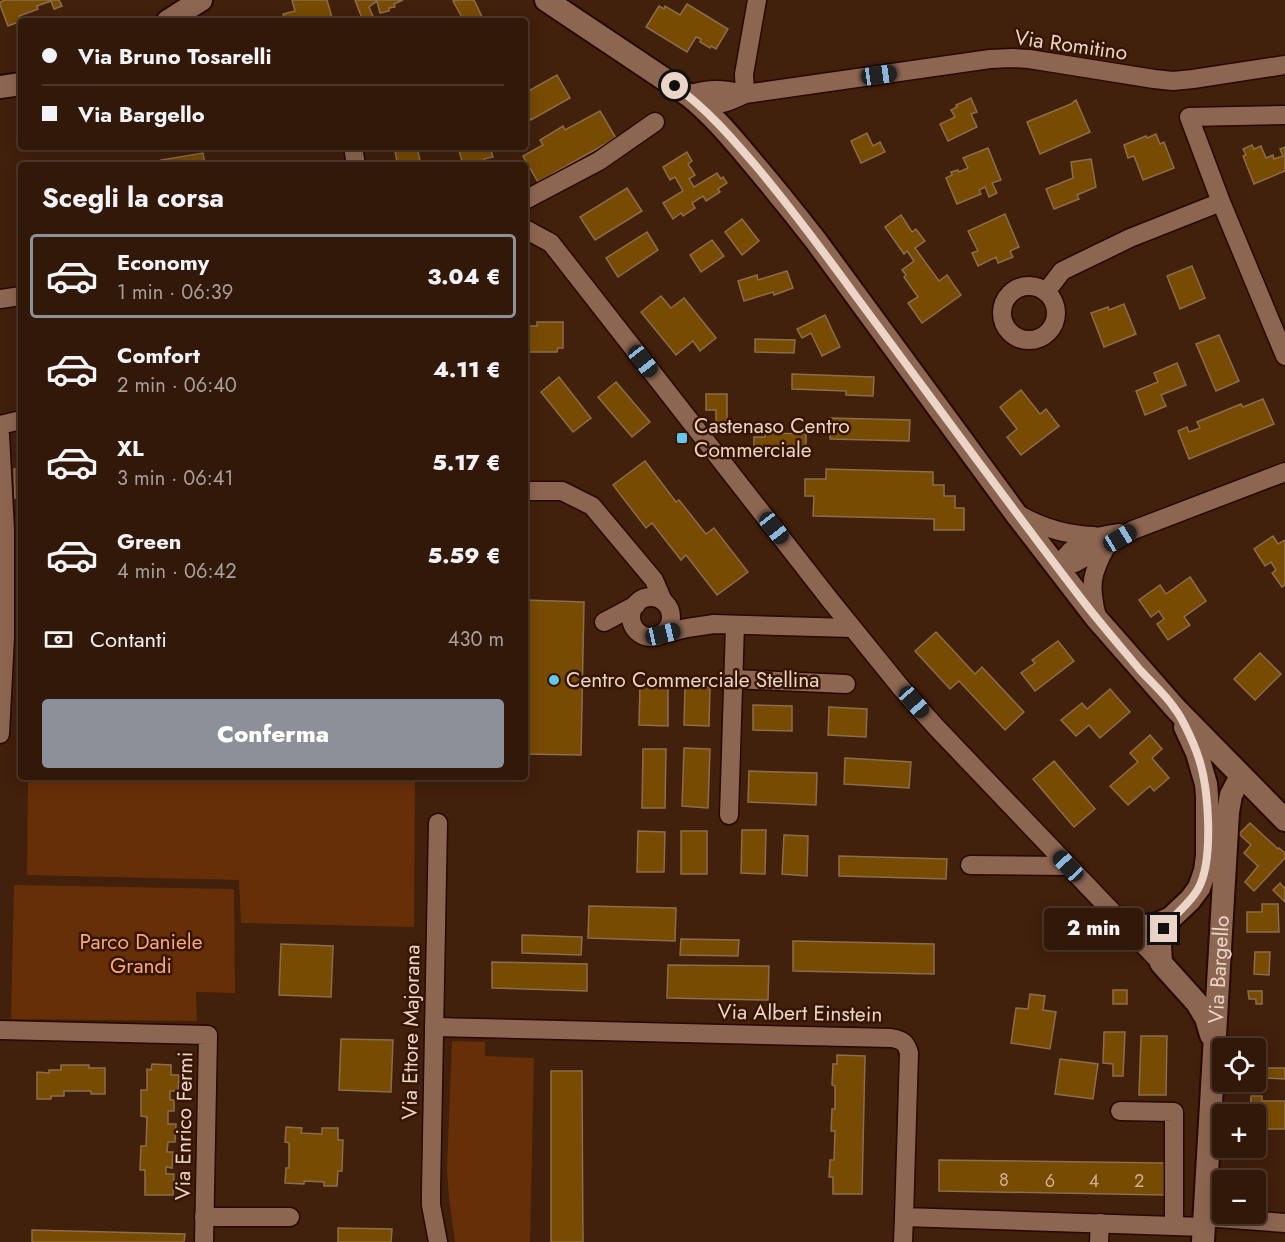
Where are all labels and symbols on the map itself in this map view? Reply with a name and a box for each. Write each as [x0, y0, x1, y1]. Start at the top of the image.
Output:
street label: Via Romitino [1013, 22, 1129, 68]
car [860, 64, 898, 86]
route start [661, 72, 688, 99]
car [625, 341, 661, 381]
place label: Castenaso Centro Commerciale [694, 411, 850, 465]
marker: Castenaso Centro Commerciale [675, 431, 689, 445]
car [756, 508, 792, 548]
car [1100, 521, 1140, 555]
car [643, 621, 683, 647]
place label: Centro Commerciale Stellina [566, 665, 819, 695]
marker: Centro Commerciale Stellina [547, 673, 561, 687]
car [895, 683, 933, 721]
car [1049, 847, 1087, 885]
callout: 2 min [1044, 908, 1143, 950]
street label: Via Bargello [1201, 914, 1237, 1024]
route end [1150, 915, 1177, 942]
park label: Parco Daniele Grandi [80, 927, 203, 981]
street label: Via Ettore Majorana [394, 944, 428, 1120]
street label: Via Albert Einstein [717, 997, 883, 1029]
street label: Via Enrico Fermi [168, 1051, 200, 1201]
house number: 8 [999, 1167, 1009, 1193]
house number: 6 [1045, 1168, 1055, 1194]
house number: 4 [1089, 1168, 1099, 1194]
house number: 2 [1134, 1168, 1144, 1194]

